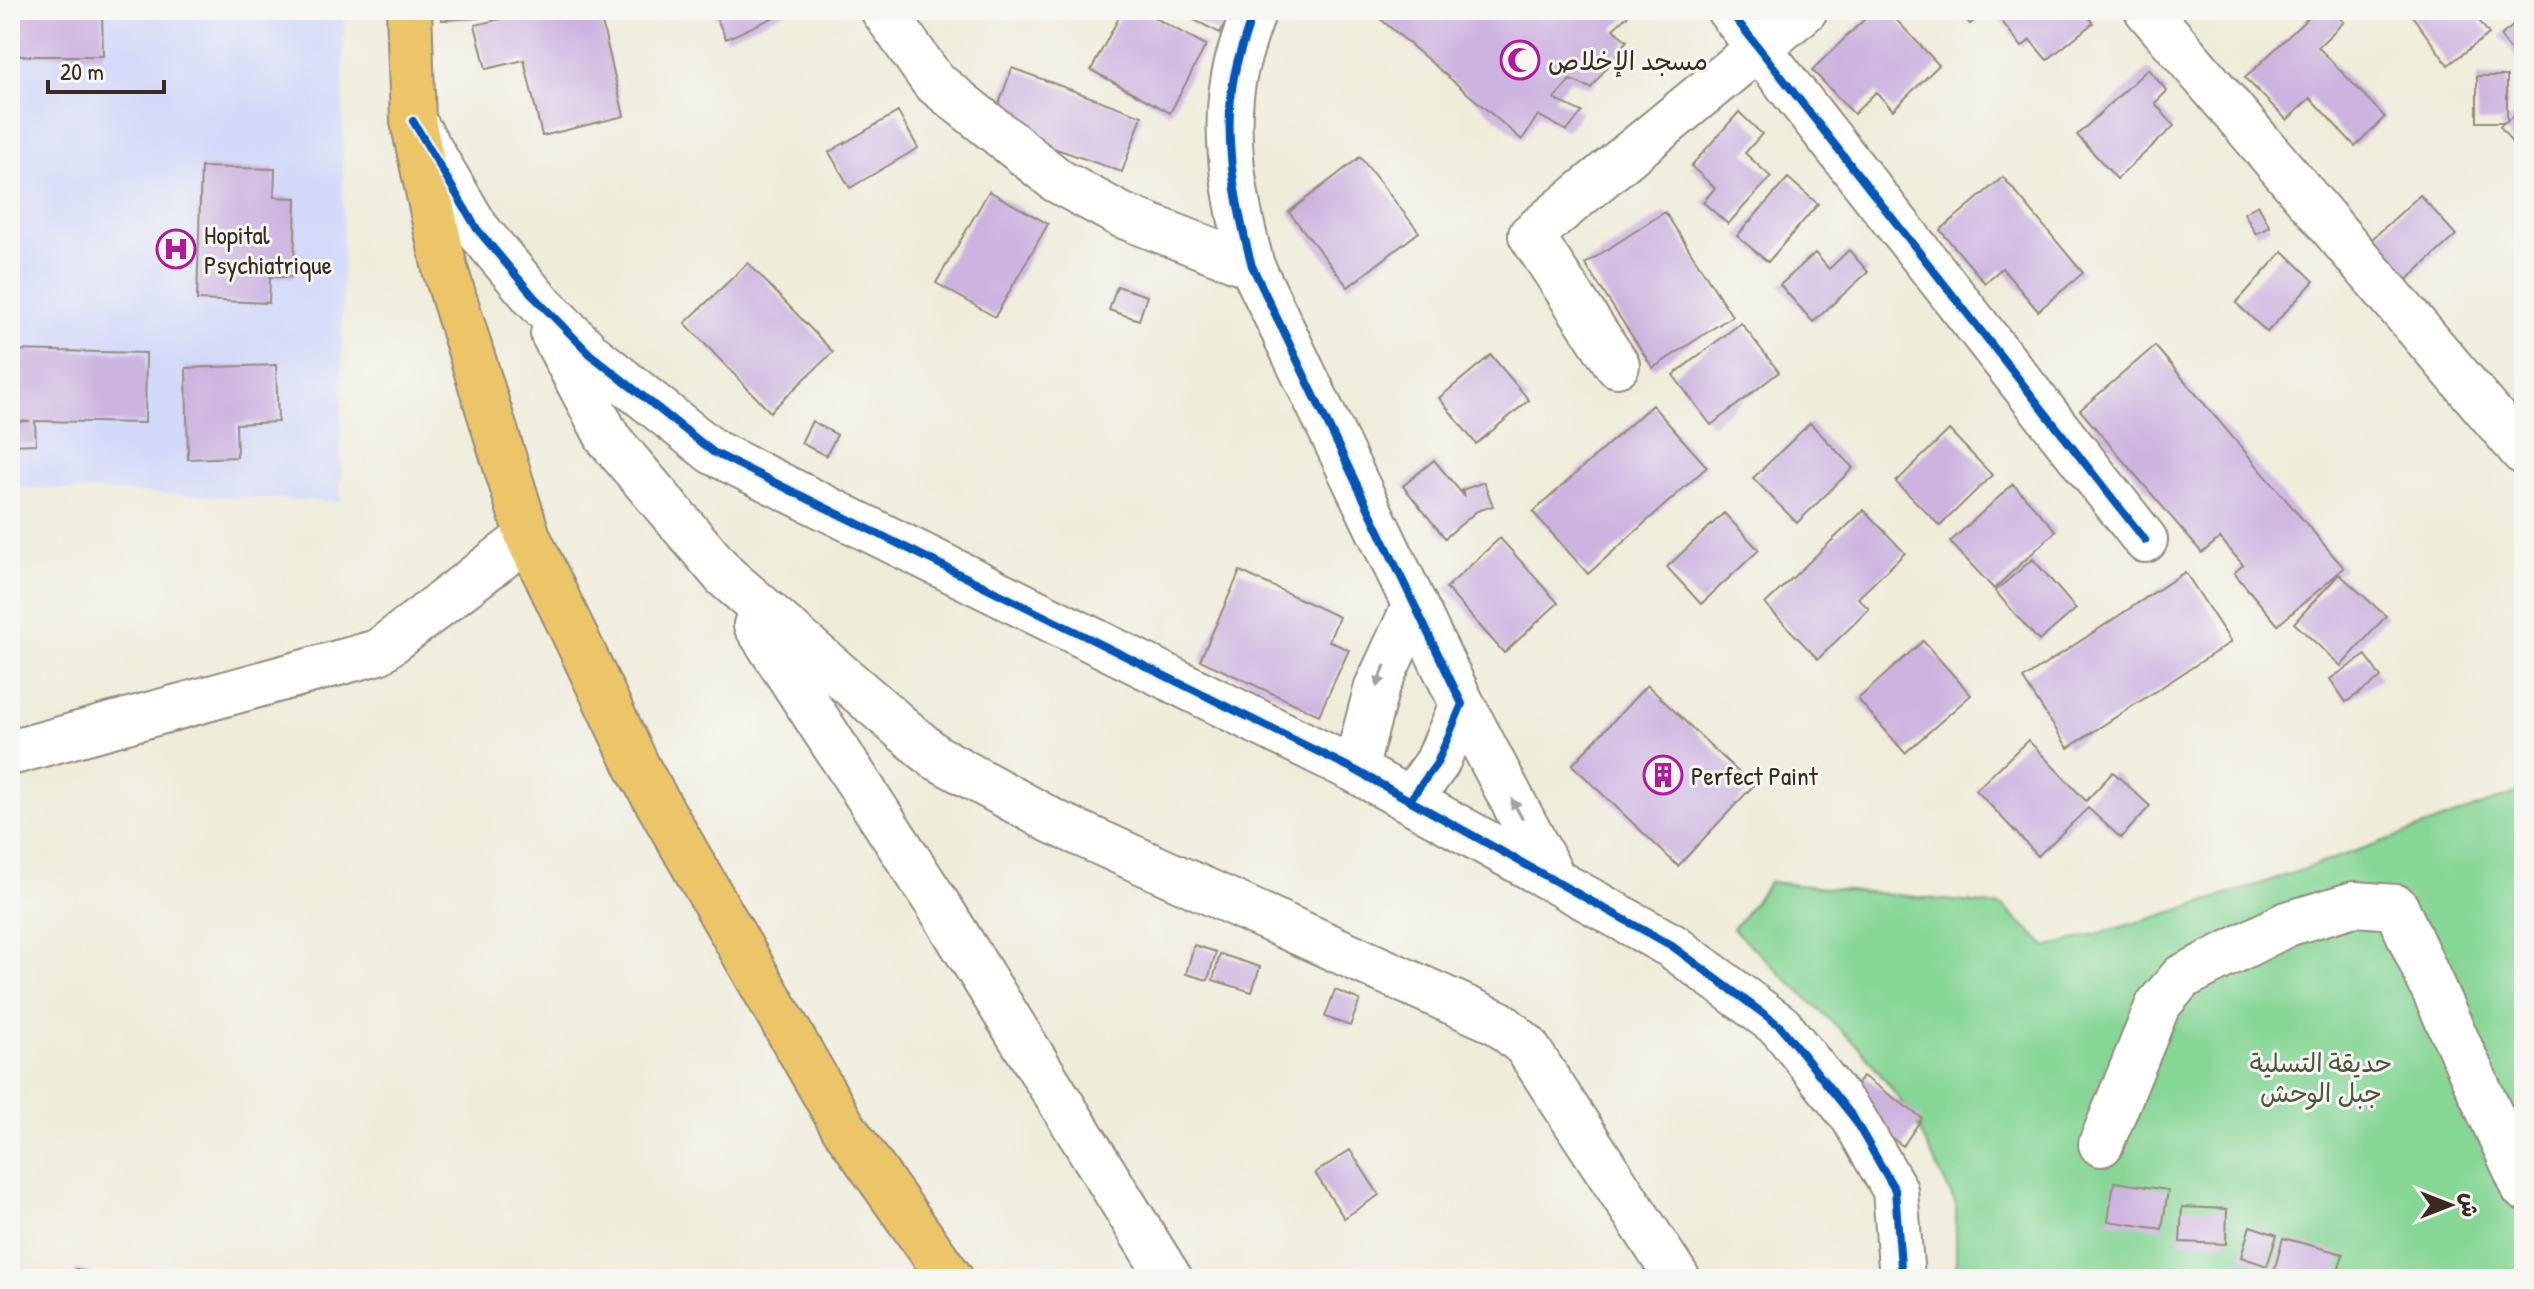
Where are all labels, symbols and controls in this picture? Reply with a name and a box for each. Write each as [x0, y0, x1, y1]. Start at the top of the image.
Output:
mosque icon: مسجد الإخلاص [1499, 39, 1541, 81]
place label: مسجد الإخلاص [1548, 43, 1708, 78]
scale bar [48, 44, 164, 94]
text: 20 m [60, 55, 104, 87]
place label: Hopital Psychiatrique [204, 217, 332, 282]
hospital icon: Hopital Psychiatrique [155, 228, 197, 270]
one-way arrow [1374, 664, 1387, 688]
building icon: Perfect Paint [1642, 754, 1684, 796]
place label: Perfect Paint [1691, 758, 1819, 793]
one-way arrow [1510, 798, 1523, 821]
park label: حديقة التسلية جبل الوحش [2250, 1045, 2392, 1110]
north arrow [2410, 1165, 2490, 1245]
text: ش [2455, 1193, 2485, 1217]

